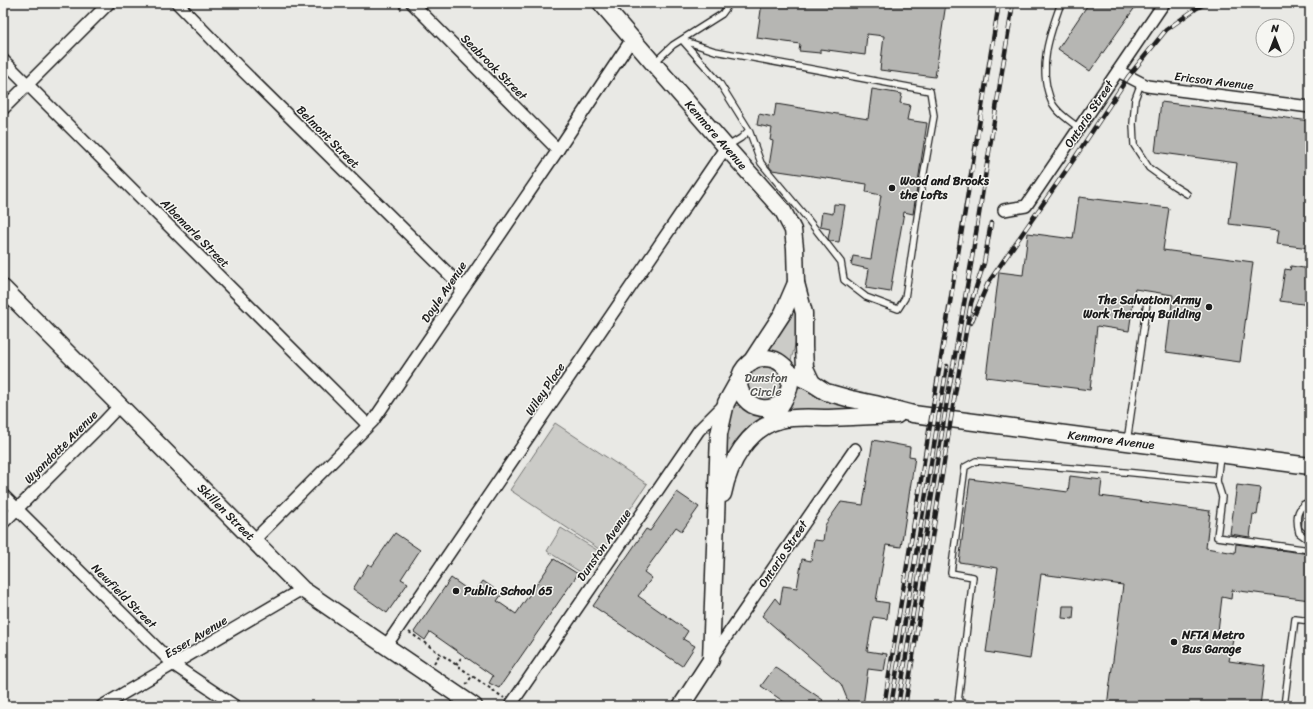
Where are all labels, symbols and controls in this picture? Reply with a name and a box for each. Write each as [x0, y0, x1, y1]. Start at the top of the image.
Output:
north arrow [1255, 18, 1295, 58]
text: N [1270, 19, 1279, 38]
street label: Seabrook Street [455, 28, 533, 106]
street label: Ericson Avenue [1173, 65, 1255, 97]
street label: Ontario Street [1058, 75, 1120, 152]
street label: Kenmore Avenue [679, 95, 753, 175]
street label: Belmont Street [291, 100, 365, 174]
place label: Wood and Brooks the Lofts [900, 170, 990, 206]
marker: Wood and Brooks the Lofts [887, 183, 897, 193]
street label: Albemarle Street [154, 192, 235, 273]
street label: Doyle Avenue [415, 257, 473, 327]
place label: The Salvation Army Work Therapy Building [1083, 289, 1202, 325]
marker: The Salvation Army Work Therapy Building [1204, 302, 1214, 312]
street label: Wiley Place [519, 358, 571, 420]
park label: Dunston Circle [745, 367, 788, 403]
street label: Wyandotte Avenue [19, 405, 103, 489]
street label: Kenmore Avenue [1066, 424, 1156, 456]
street label: Skillen Street [192, 478, 260, 546]
street label: Dunston Avenue [571, 504, 637, 586]
street label: Ontario Street [752, 515, 814, 592]
street label: Newfield Street [86, 558, 163, 635]
place label: Public School 65 [464, 580, 553, 602]
marker: Public School 65 [451, 586, 461, 596]
street label: Esser Avenue [160, 609, 232, 665]
place label: NFTA Metro Bus Garage [1181, 624, 1245, 660]
marker: NFTA Metro Bus Garage [1169, 637, 1179, 647]

